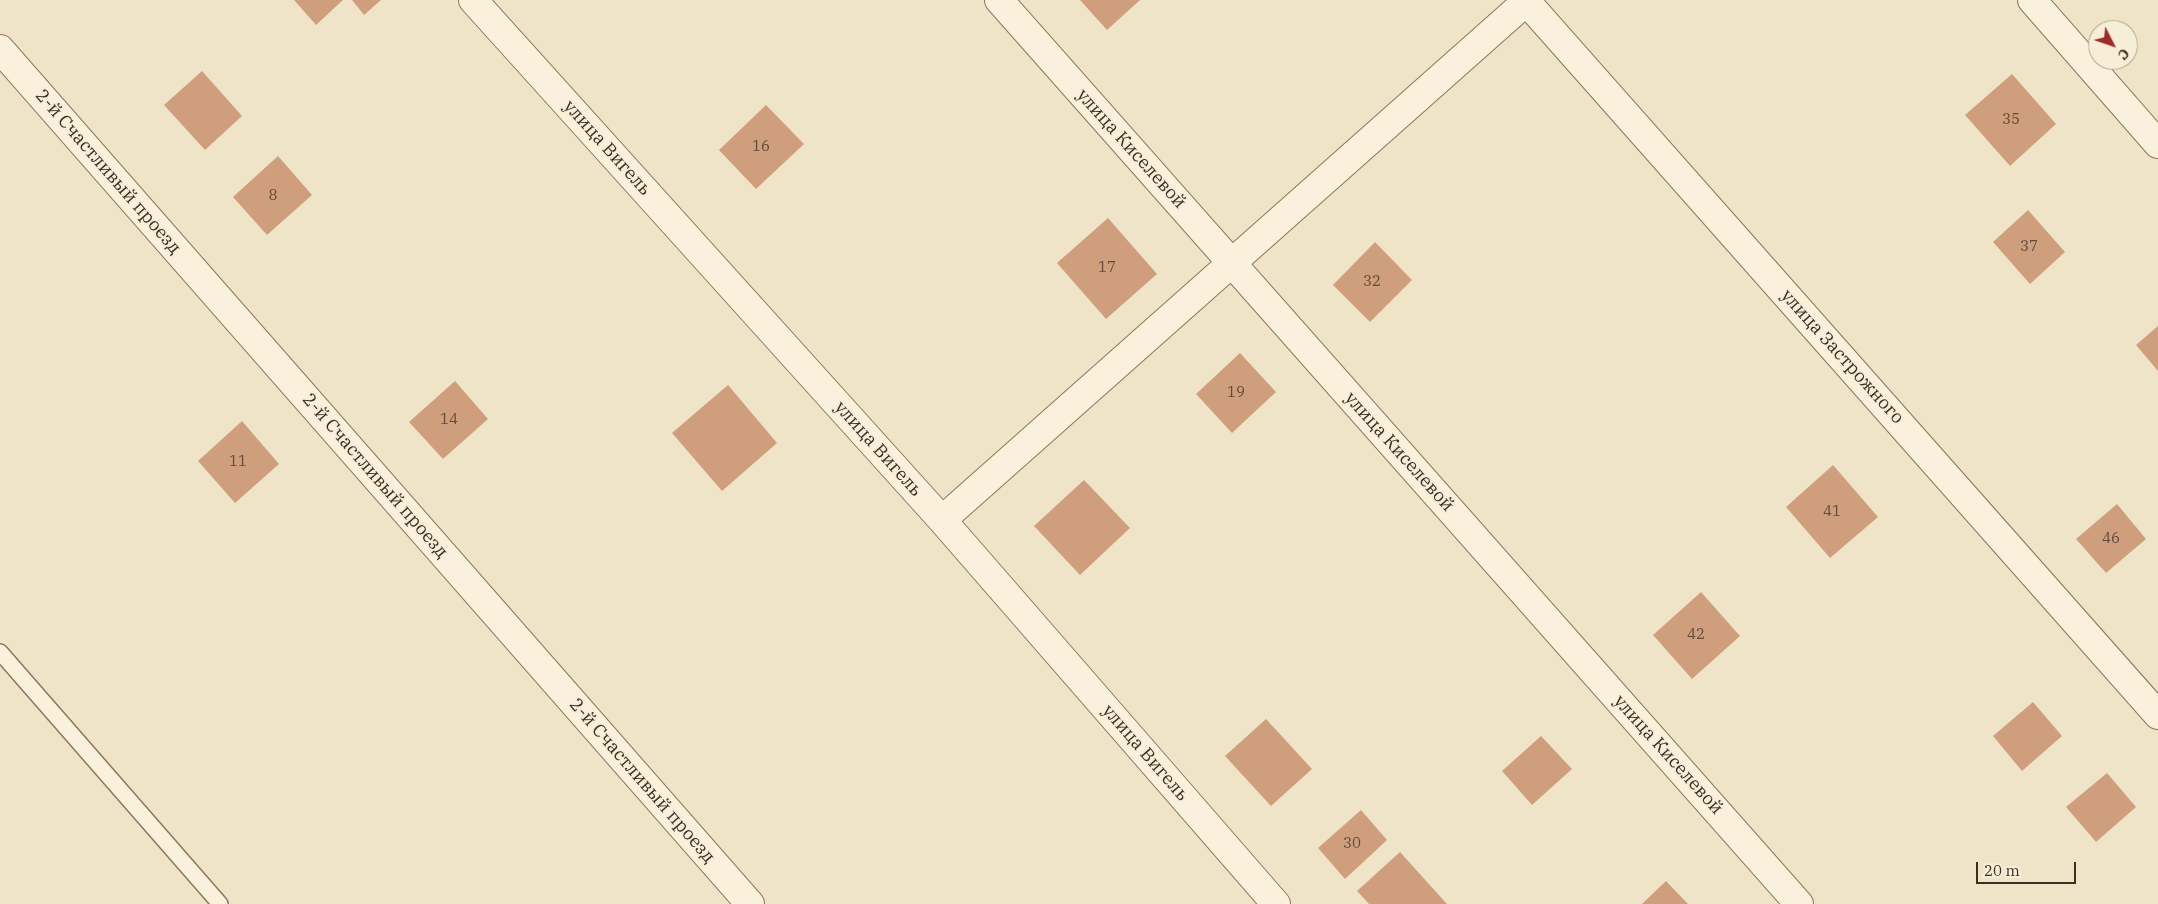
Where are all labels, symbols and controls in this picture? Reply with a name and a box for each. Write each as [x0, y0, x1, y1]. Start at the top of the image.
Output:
north arrow [2088, 20, 2138, 70]
text: С [2114, 45, 2133, 64]
street label: 2-й Счастливый проезд [31, 85, 185, 259]
street label: улица Киселевой [1072, 85, 1190, 213]
street label: улица Вигель [559, 96, 655, 200]
house number: 35 [2002, 111, 2020, 129]
house number: 16 [752, 138, 770, 156]
house number: 8 [269, 187, 277, 205]
house number: 37 [2020, 238, 2038, 256]
house number: 17 [1098, 259, 1116, 277]
house number: 32 [1363, 273, 1381, 291]
street label: улица Застрожного [1776, 285, 1908, 429]
house number: 19 [1227, 384, 1245, 402]
street label: улица Киселевой [1340, 388, 1458, 516]
street label: 2-й Счастливый проезд [298, 389, 452, 563]
street label: улица Вигель [830, 397, 926, 501]
house number: 14 [440, 411, 458, 429]
house number: 11 [229, 453, 247, 471]
house number: 41 [1823, 503, 1841, 521]
house number: 46 [2102, 530, 2120, 548]
house number: 42 [1687, 626, 1705, 644]
street label: улица Киселевой [1609, 691, 1727, 819]
street label: 2-й Счастливый проезд [565, 694, 719, 868]
street label: улица Вигель [1097, 700, 1193, 806]
house number: 30 [1343, 835, 1361, 853]
scale bar [1978, 852, 2078, 884]
text: 20 m [1984, 861, 2020, 880]

